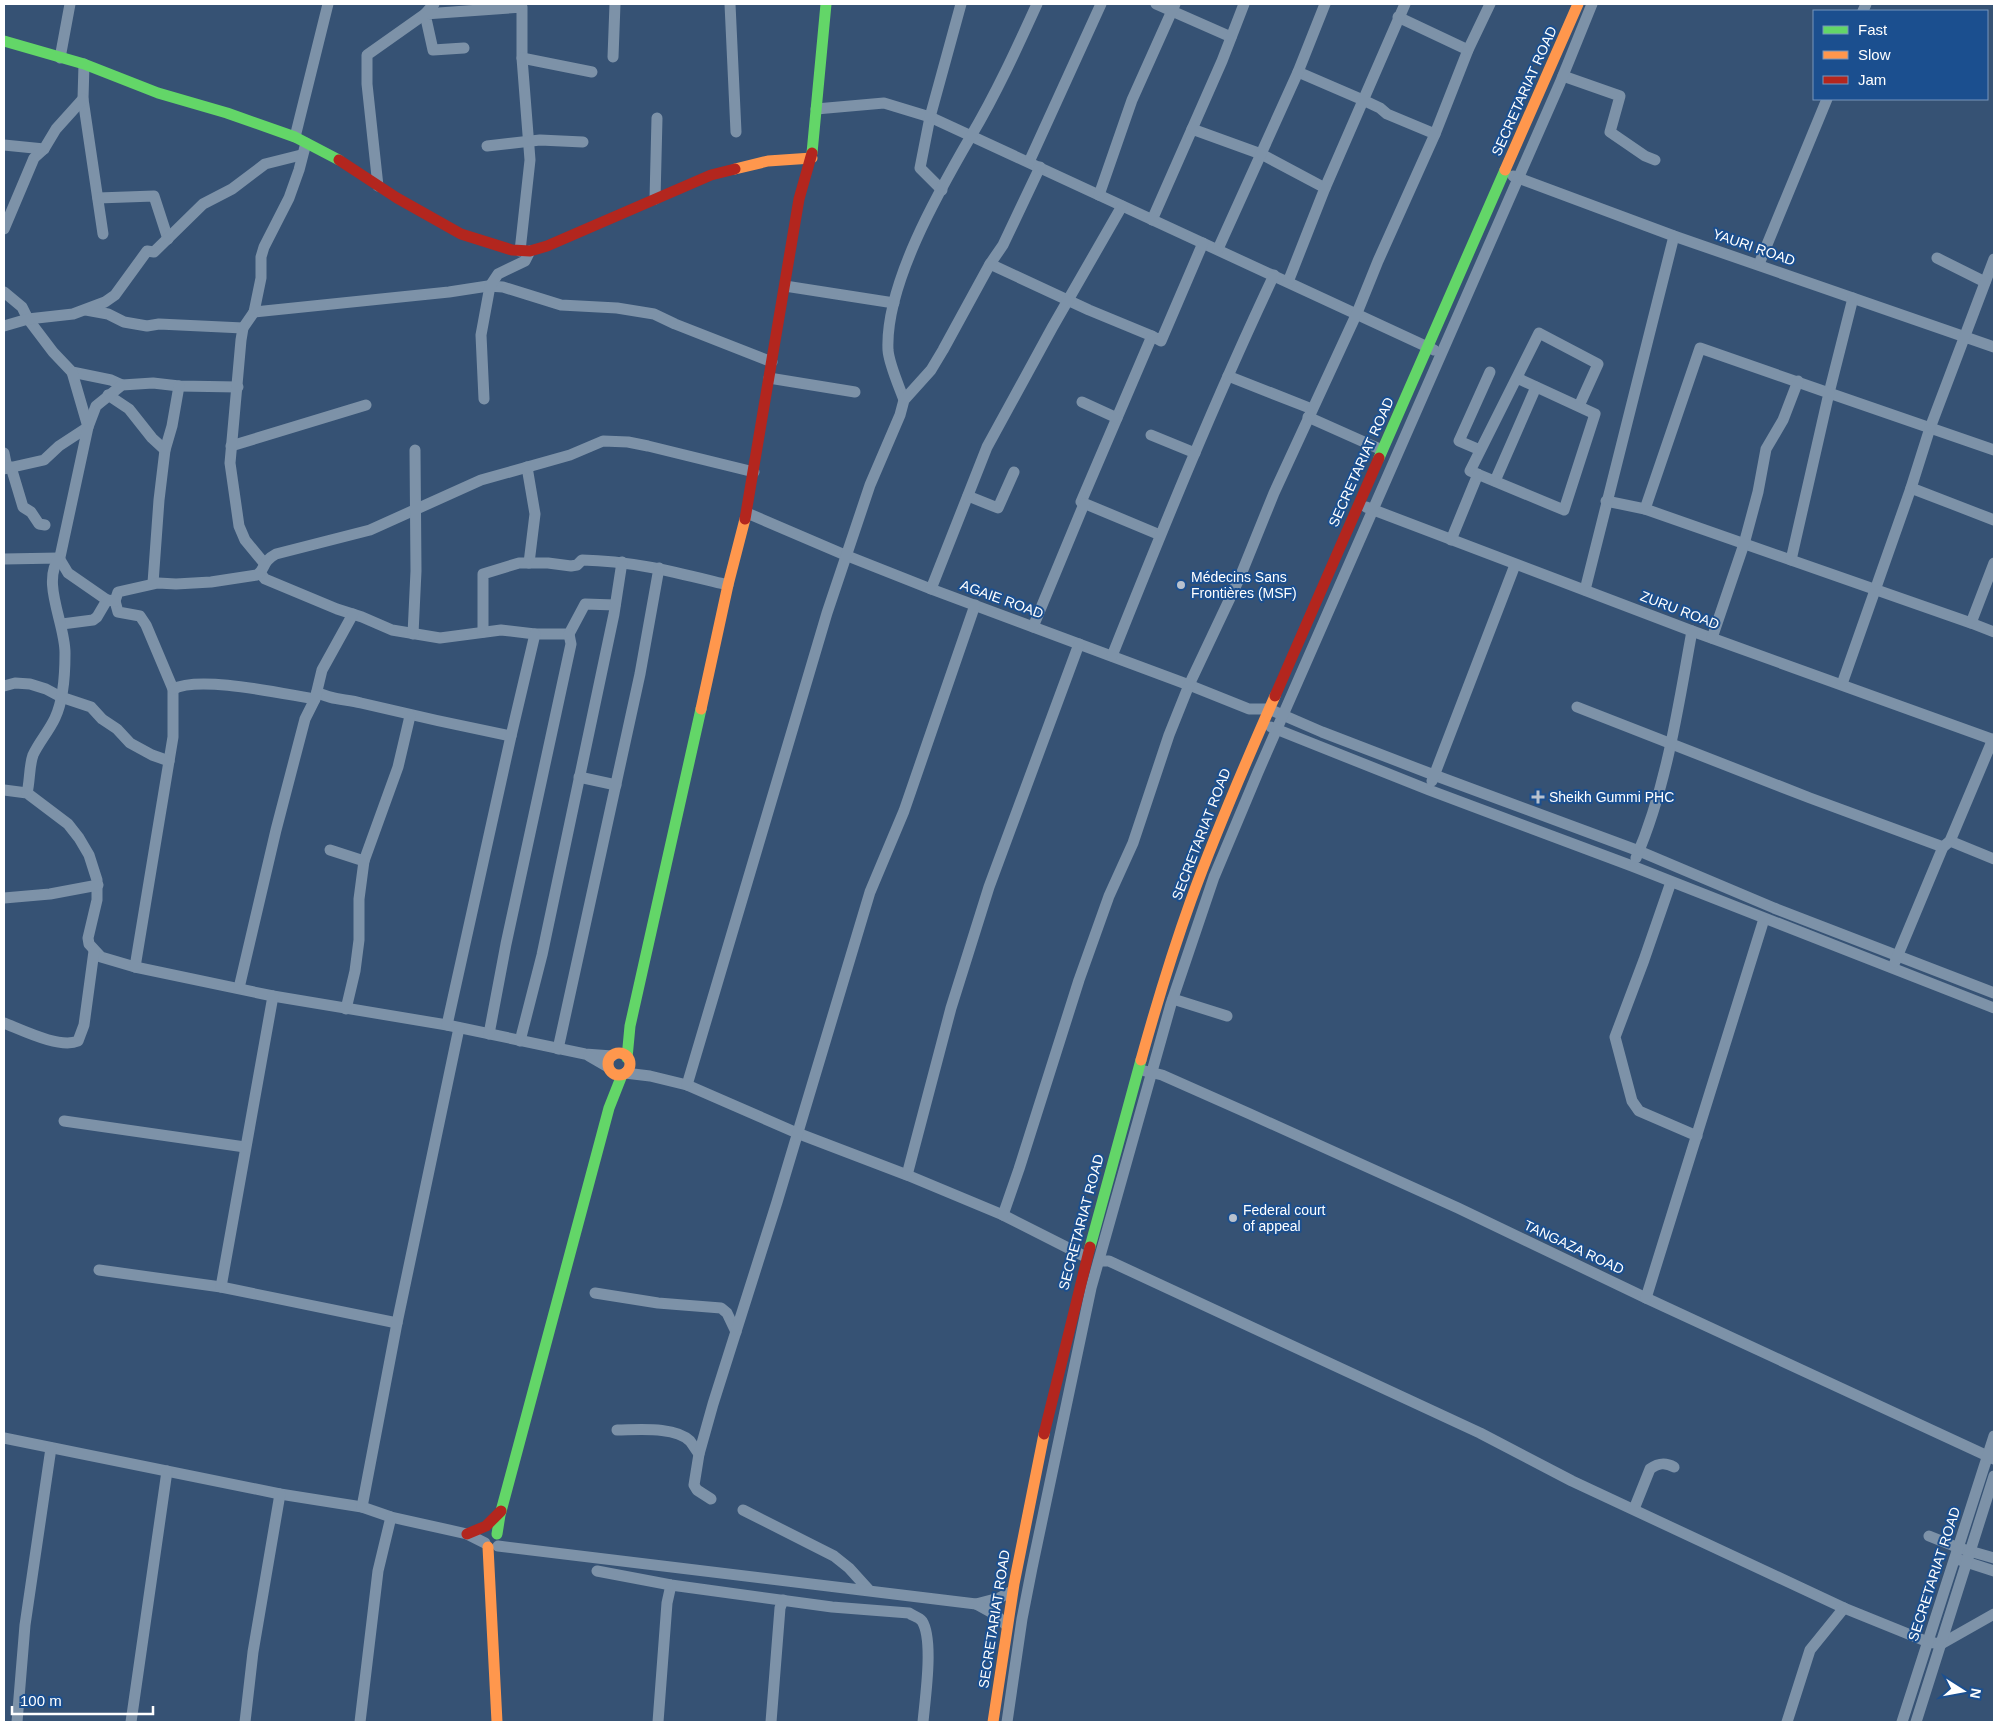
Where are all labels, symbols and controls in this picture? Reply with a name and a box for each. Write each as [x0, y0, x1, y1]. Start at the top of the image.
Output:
legend [1813, 10, 1988, 100]
text: Fast [1858, 21, 1888, 38]
street label: SECRETARIAT ROAD [1488, 24, 1560, 158]
text: Slow [1858, 46, 1891, 63]
text: Jam [1858, 71, 1886, 88]
street label: YAURI ROAD [1711, 225, 1797, 269]
street label: SECRETARIAT ROAD [1325, 395, 1397, 529]
place label: Médecins Sans Frontières (MSF) [1191, 569, 1297, 601]
street label: AGAIE ROAD [958, 577, 1046, 621]
marker: Médecins Sans Frontières (MSF) [1175, 579, 1187, 591]
street label: ZURU ROAD [1638, 588, 1722, 632]
street label: SECRETARIAT ROAD [1168, 766, 1234, 902]
place label: Sheikh Gummi PHC [1549, 789, 1674, 805]
marker: Sheikh Gummi PHC [1531, 790, 1545, 804]
street label: SECRETARIAT ROAD [1055, 1152, 1107, 1292]
place label: Federal court of appeal [1243, 1202, 1326, 1234]
marker: Federal court of appeal [1227, 1212, 1239, 1224]
street label: TANGAZA ROAD [1521, 1217, 1627, 1277]
street label: SECRETARIAT ROAD [1905, 1505, 1963, 1643]
street label: SECRETARIAT ROAD [975, 1549, 1013, 1689]
north arrow [1938, 1666, 1988, 1716]
scale bar [12, 1684, 154, 1716]
text: N [1967, 1687, 1985, 1700]
text: 100 m [20, 1692, 62, 1709]

